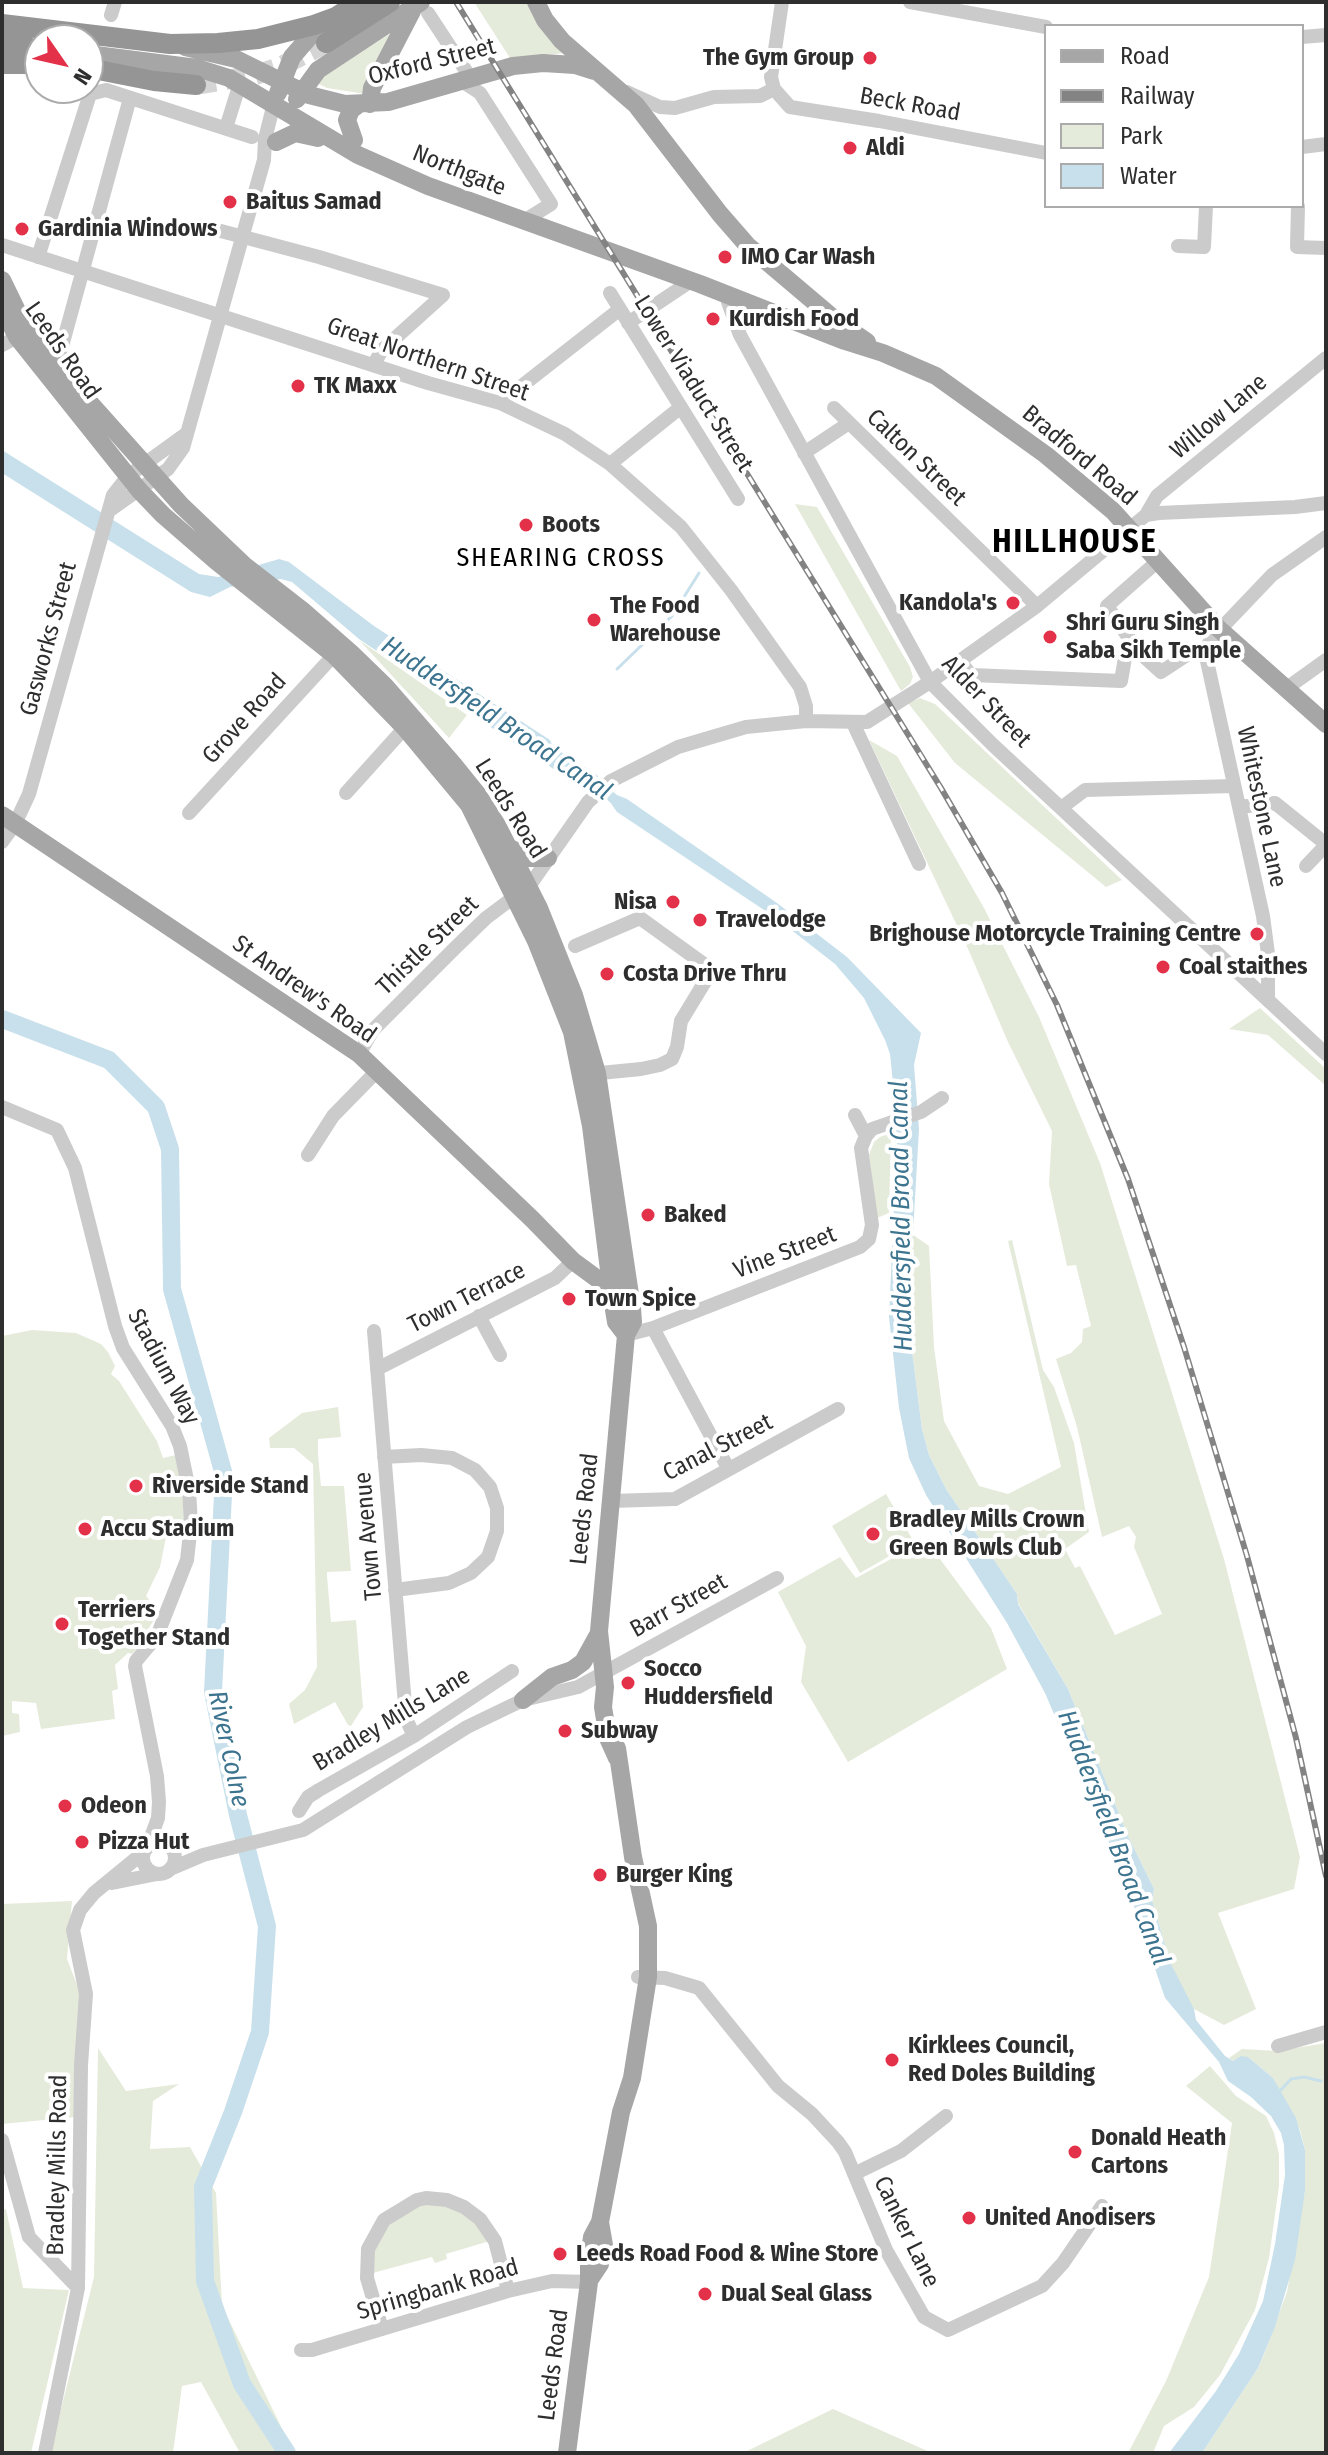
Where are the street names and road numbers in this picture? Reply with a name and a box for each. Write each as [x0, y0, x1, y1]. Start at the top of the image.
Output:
street label: Oxford Street [365, 32, 499, 92]
street label: Beck Road [857, 82, 963, 128]
street label: Northgate [408, 139, 510, 203]
street label: Lower Viaduct Street [627, 290, 759, 478]
street label: Leeds Road [18, 297, 106, 405]
street label: Great Northern Street [323, 312, 533, 408]
street label: Willow Lane [1165, 368, 1273, 466]
street label: Bradford Road [1016, 400, 1142, 512]
street label: Calton Street [860, 403, 972, 513]
street label: Gasworks Street [15, 559, 83, 719]
street label: Alder Street [935, 650, 1037, 754]
street label: Grove Road [197, 668, 293, 770]
street label: Whitestone Lane [1230, 724, 1292, 890]
street label: Leeds Road [468, 754, 552, 864]
street label: Thistle Street [371, 890, 485, 1002]
street label: St Andrew's Road [226, 930, 382, 1050]
street label: Vine Street [730, 1220, 840, 1286]
street label: Town Terrace [404, 1256, 530, 1340]
street label: Stadium Way [121, 1304, 205, 1430]
street label: Canal Street [659, 1408, 777, 1488]
street label: Leeds Road [565, 1452, 605, 1566]
street label: Town Avenue [349, 1471, 389, 1601]
street label: Barr Street [626, 1568, 732, 1644]
street label: Bradley Mills Lane [308, 1662, 476, 1778]
street label: Bradley Mills Road [42, 2074, 74, 2256]
street label: Canker Lane [867, 2172, 945, 2292]
street label: Springbank Road [354, 2253, 522, 2327]
street label: Leeds Road [533, 2308, 575, 2422]

